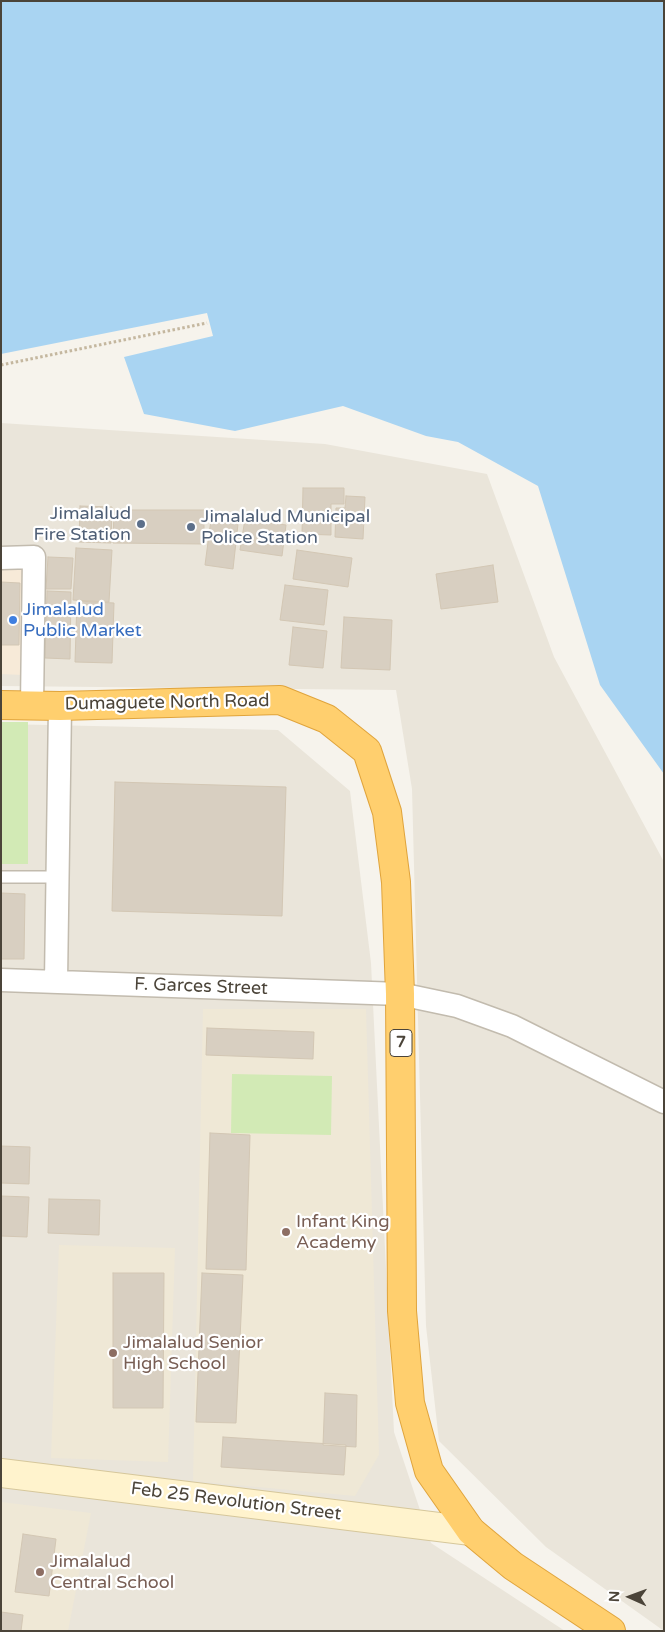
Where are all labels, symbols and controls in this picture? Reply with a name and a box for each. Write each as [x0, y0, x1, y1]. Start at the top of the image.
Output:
place label: Jimalalud Fire Station [34, 503, 131, 546]
place label: Jimalalud Municipal Police Station [201, 506, 370, 548]
marker: Jimalalud Fire Station [135, 518, 147, 530]
marker: Jimalalud Municipal Police Station [185, 521, 197, 533]
place label: Jimalalud Public Market [23, 599, 142, 642]
marker: Jimalalud Public Market [7, 614, 19, 626]
street label: Dumaguete North Road [64, 690, 270, 716]
street label: F. Garces Street [134, 974, 268, 1000]
road number: 7 [390, 1030, 412, 1056]
place label: Infant King Academy [296, 1211, 390, 1254]
marker: Infant King Academy [280, 1226, 292, 1238]
place label: Jimalalud Senior High School [123, 1332, 263, 1375]
marker: Jimalalud Senior High School [107, 1347, 119, 1359]
street label: Feb 25 Revolution Street [130, 1478, 342, 1526]
place label: Jimalalud Central School [50, 1551, 174, 1594]
marker: Jimalalud Central School [34, 1566, 46, 1578]
north arrow [605, 1572, 655, 1622]
text: N [606, 1591, 623, 1602]

